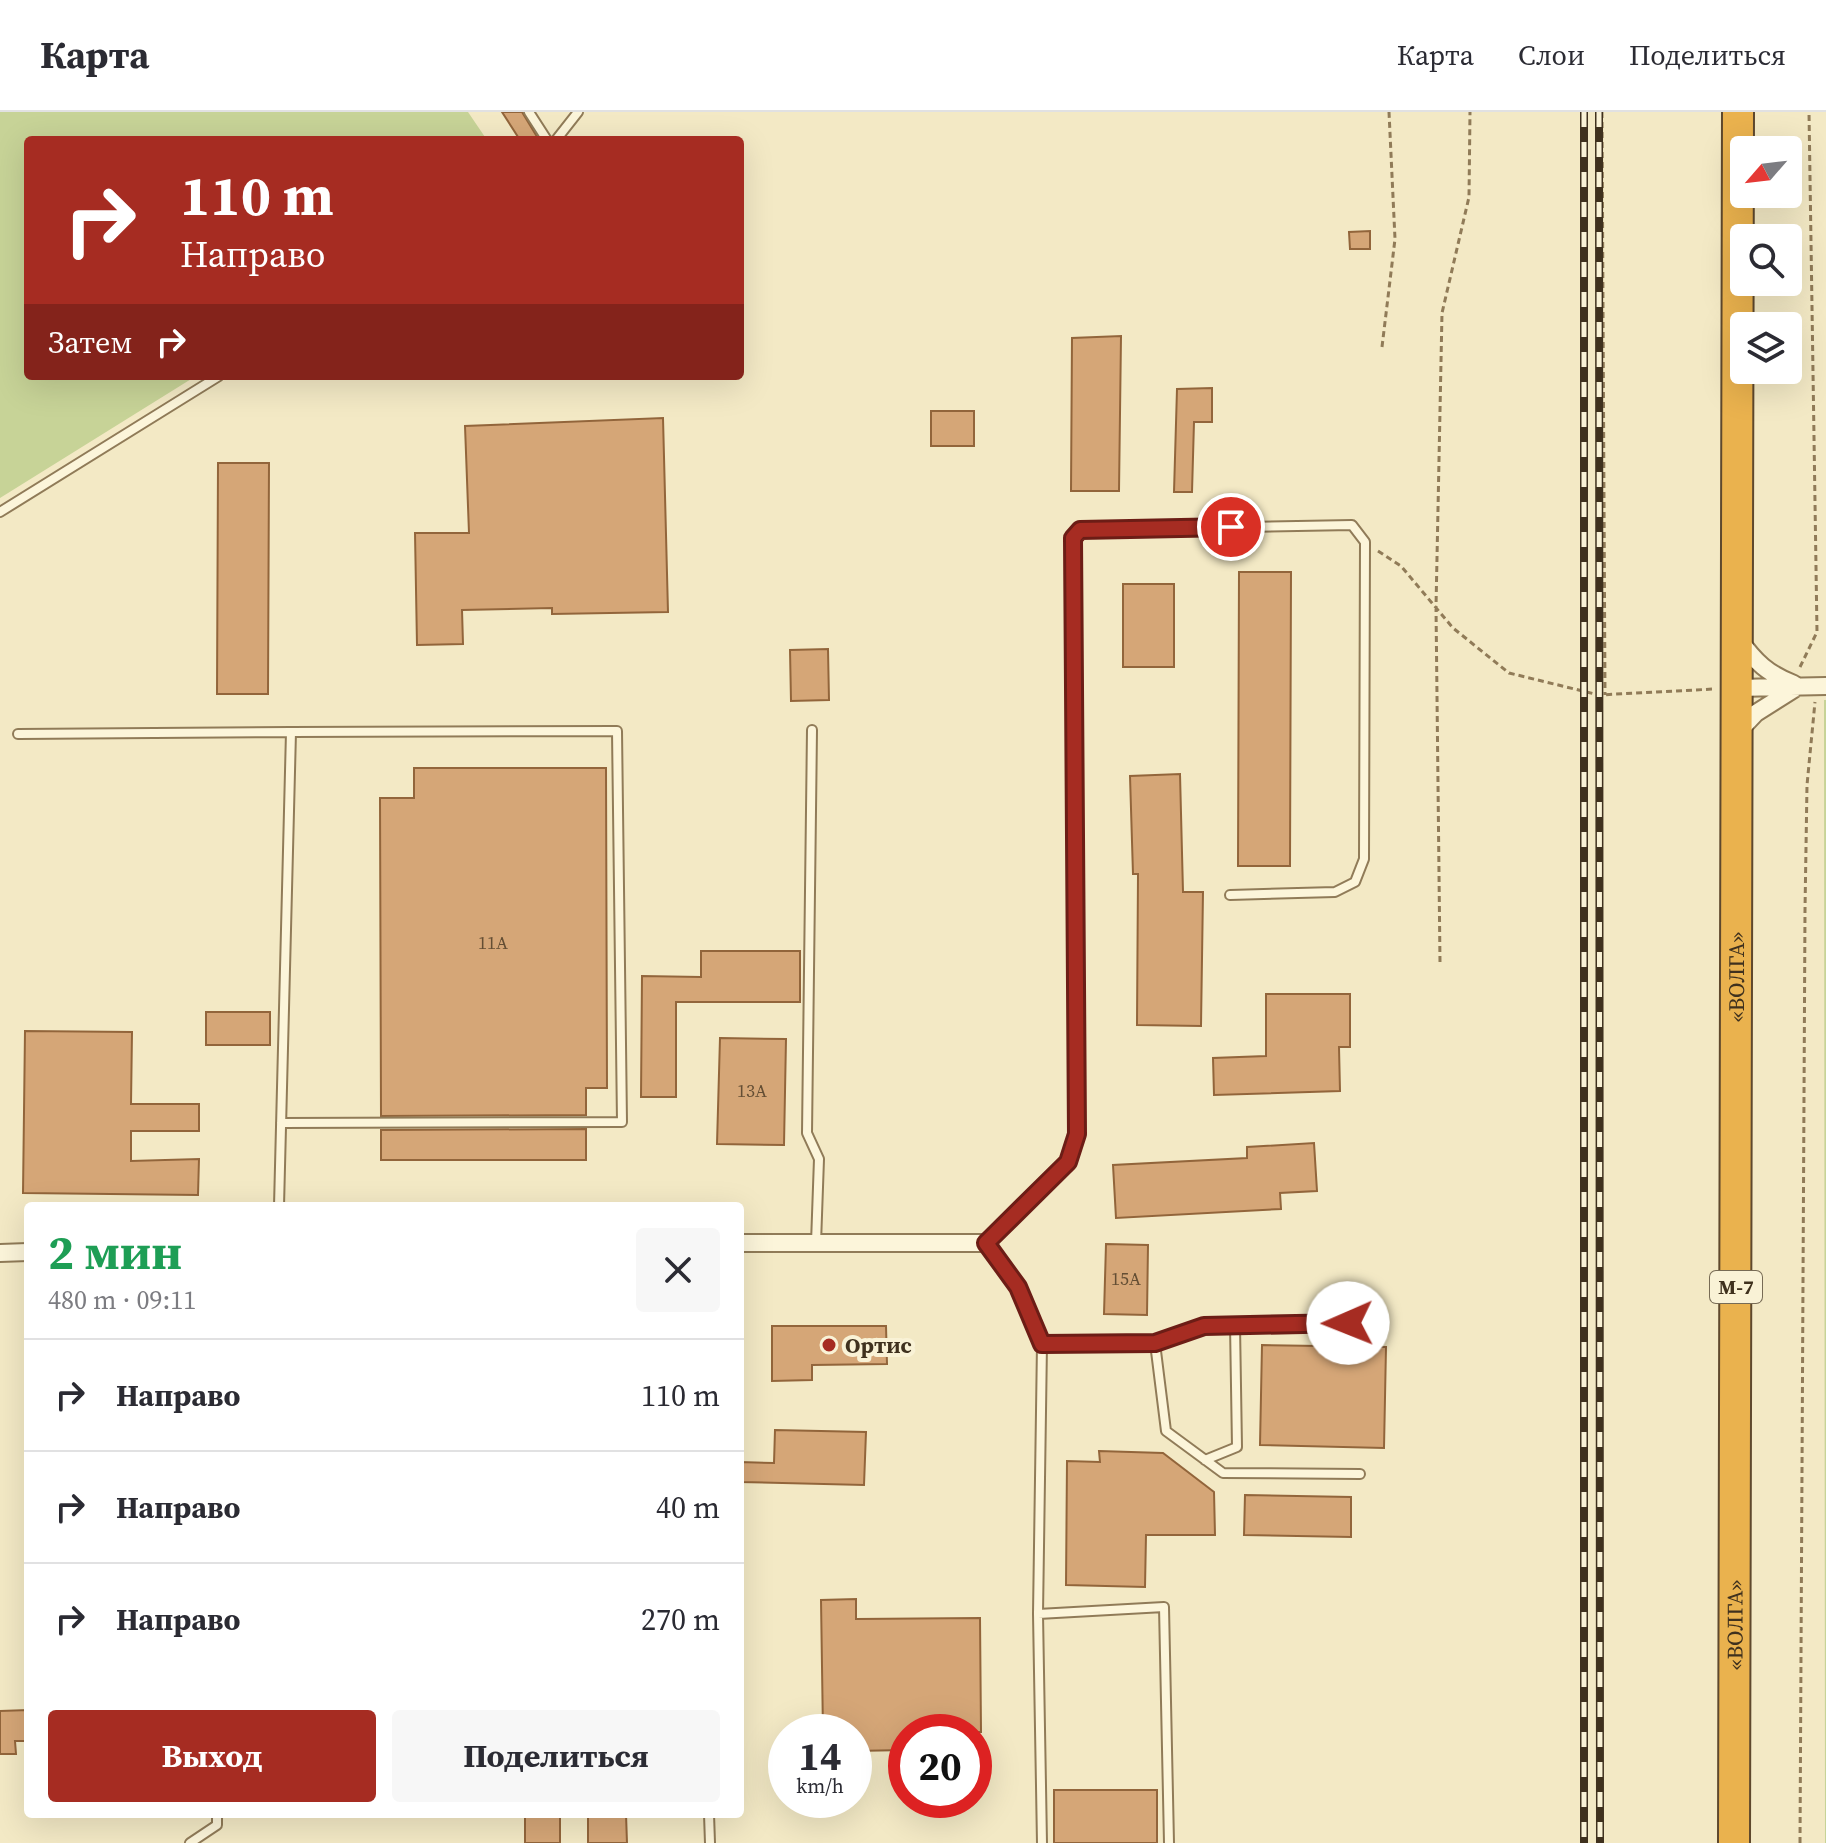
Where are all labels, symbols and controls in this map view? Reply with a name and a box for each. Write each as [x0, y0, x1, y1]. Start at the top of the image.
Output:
text: Карта [40, 29, 149, 81]
text: Карта [1397, 36, 1474, 74]
text: Слои [1518, 36, 1585, 74]
text: Поделиться [1629, 36, 1786, 74]
north arrow [1730, 136, 1802, 208]
map controls [1730, 136, 1802, 384]
text: 110 m [180, 157, 334, 234]
icon: right [48, 168, 152, 272]
button: search [1730, 224, 1802, 296]
text: Направо [180, 230, 325, 279]
button: layers [1730, 312, 1802, 384]
icon: right [149, 320, 193, 364]
text: Затем [48, 322, 133, 363]
pin [1197, 493, 1265, 561]
icon: arrive [1209, 505, 1253, 549]
house number: 11А [478, 930, 508, 955]
street label: «ВОЛГА» [1721, 931, 1751, 1022]
house number: 13А [737, 1078, 767, 1103]
text: 2 мин [48, 1219, 182, 1285]
button: close [636, 1228, 720, 1312]
house number: 15А [1111, 1266, 1141, 1291]
road number: М-7 [1710, 1271, 1762, 1303]
position arrow [1306, 1281, 1390, 1365]
text: 480 m · 09:11 [48, 1282, 196, 1318]
place label: Ортис [845, 1330, 912, 1360]
marker: Ортис [820, 1336, 838, 1354]
icon: right [48, 1373, 92, 1417]
text: Направо [116, 1375, 240, 1416]
text: 110 m [641, 1375, 720, 1416]
icon: right [48, 1485, 92, 1529]
text: Направо [116, 1487, 240, 1528]
text: 40 m [656, 1487, 720, 1528]
street label: «ВОЛГА» [1719, 1579, 1750, 1670]
icon: right [48, 1597, 92, 1641]
text: Направо [116, 1599, 240, 1640]
text: 270 m [641, 1599, 720, 1640]
button: Выход [48, 1710, 376, 1802]
button: Поделиться [392, 1710, 720, 1802]
speed limit sign: 20 [888, 1714, 992, 1818]
text: 14 [798, 1729, 842, 1783]
text: km/h [796, 1772, 844, 1800]

